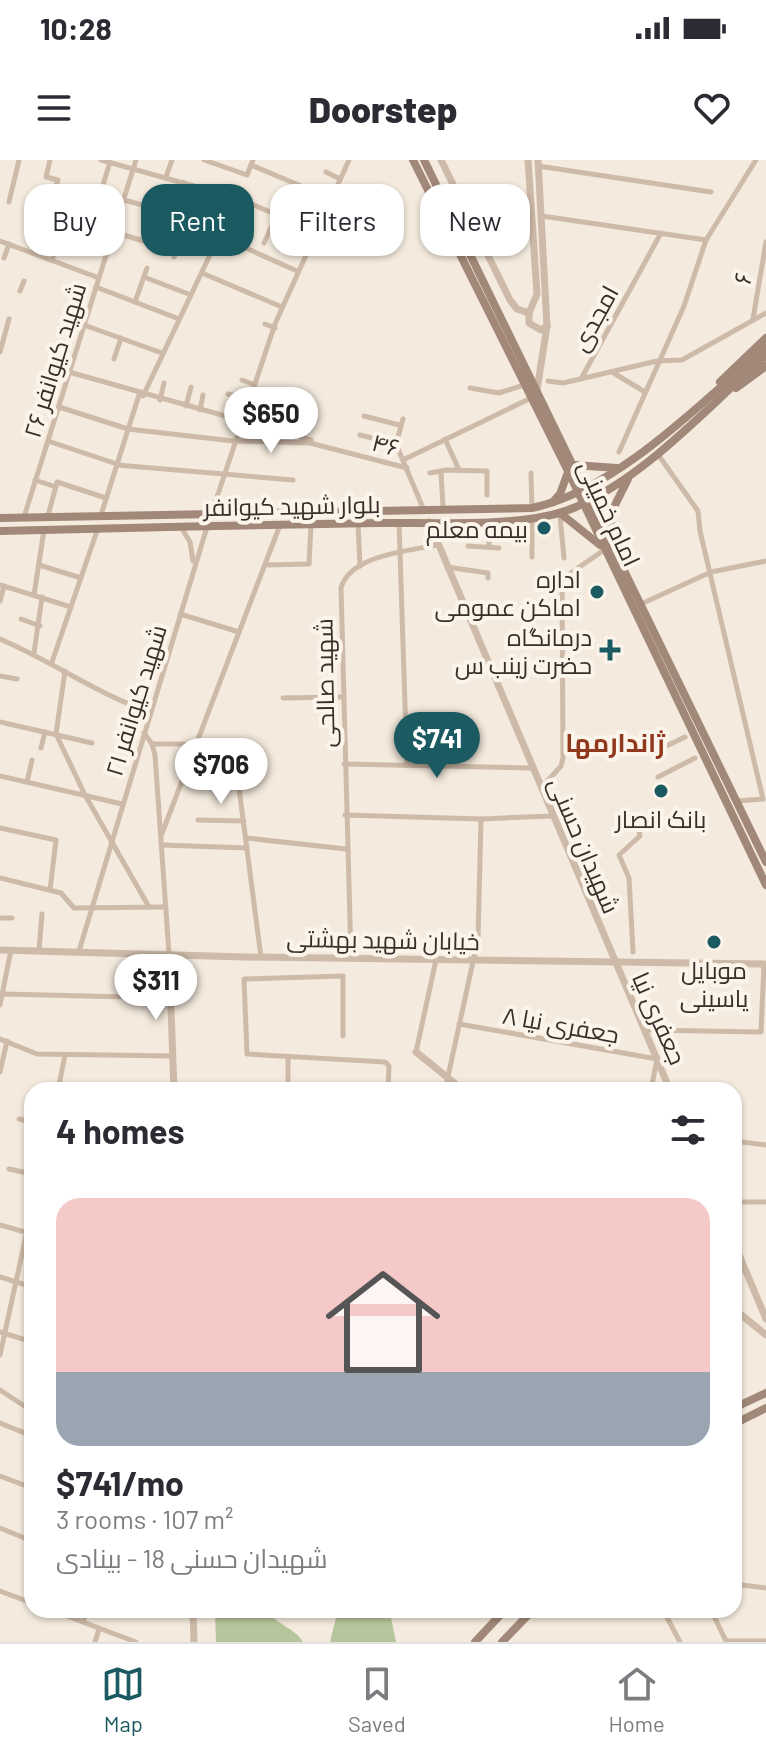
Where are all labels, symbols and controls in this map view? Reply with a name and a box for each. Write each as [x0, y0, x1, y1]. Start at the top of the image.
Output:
text: 10:28 [40, 10, 112, 46]
icon: menu [32, 86, 76, 130]
icon: heart [690, 86, 734, 130]
text: Doorstep [309, 87, 457, 130]
chip: Buy [24, 184, 125, 256]
chip: Rent [141, 184, 254, 256]
chip: Filters [270, 184, 404, 256]
chip: New [420, 184, 530, 256]
street label: ۶ [727, 270, 757, 286]
street label: شهید کیوانفر ۲۶ [17, 279, 92, 441]
street label: امجدی [564, 280, 625, 356]
pin: $650 [224, 387, 318, 455]
text: $650 [242, 397, 300, 428]
street label: ۴۶ [369, 427, 403, 461]
street label: امام خمینی [570, 455, 647, 572]
street label: بلوار شهید کیوانفر [201, 489, 381, 522]
place label: بیمه معلم [426, 514, 528, 546]
marker: بیمه معلم [535, 519, 553, 537]
place label: اداره اماکن عمومی [435, 564, 581, 622]
marker: اداره اماکن عمومی [588, 583, 606, 601]
street label: شهید صالحی [308, 618, 341, 748]
street label: شهید کیوانفر ۲۱ [98, 621, 173, 779]
place label: درمانگاه حضرت زینب س [455, 622, 592, 680]
marker: درمانگاه حضرت زینب س [599, 639, 621, 661]
pin: $741 [390, 712, 484, 780]
text: $741 [412, 722, 462, 753]
district label: ژاندارمها [565, 726, 665, 759]
pin: $706 [174, 738, 268, 806]
text: $706 [193, 748, 249, 779]
street label: شهیدان حسنی [542, 773, 627, 918]
marker: بانک انصار [652, 782, 670, 800]
place label: بانک انصار [613, 804, 707, 833]
street label: خیابان شهید بهشتی [286, 923, 480, 956]
marker: موبایل یاسینی [705, 933, 723, 951]
pin: $311 [109, 954, 203, 1022]
place label: موبایل یاسینی [680, 955, 749, 1013]
text: $311 [132, 964, 180, 995]
street label: جعفری نیا [626, 967, 693, 1069]
street label: جعفری نیا ۸ [500, 999, 622, 1049]
icon: filters [666, 1108, 710, 1152]
text: 4 homes [56, 1110, 185, 1151]
icon: home [311, 1250, 455, 1394]
text: $741/mo [56, 1462, 184, 1503]
text: 3 rooms · 107 m² [56, 1503, 233, 1534]
text: شهیدان حسنی 18 - بینادی [56, 1542, 327, 1573]
tab: Map [101, 1662, 145, 1736]
tab: Saved [348, 1662, 406, 1736]
tab: Home [608, 1662, 665, 1736]

